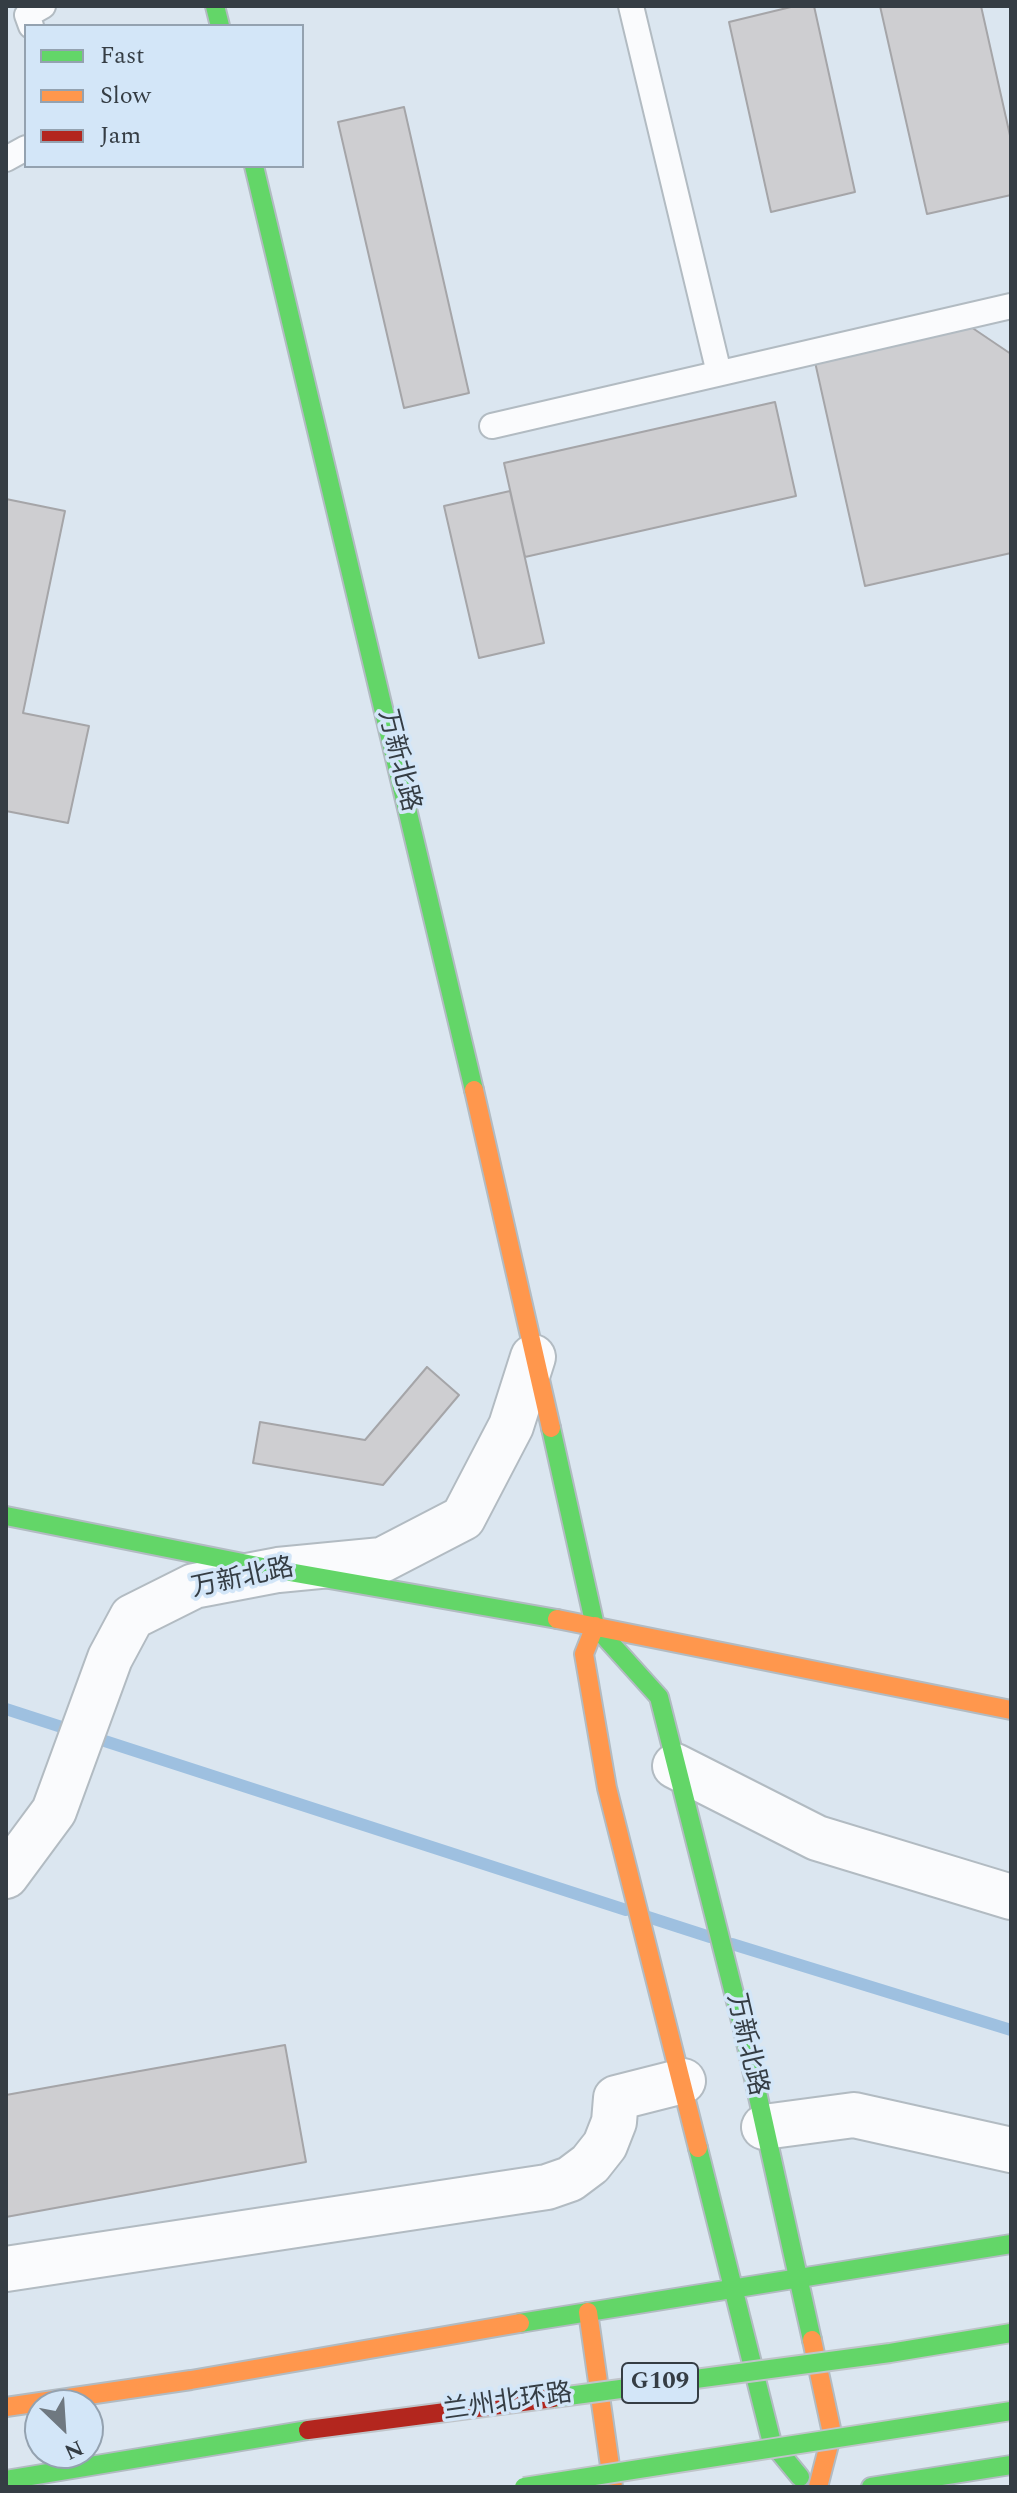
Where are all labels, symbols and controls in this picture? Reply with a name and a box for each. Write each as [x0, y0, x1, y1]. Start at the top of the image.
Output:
legend [24, 24, 304, 168]
text: Fast [100, 38, 145, 74]
text: Slow [100, 78, 151, 114]
text: Jam [100, 118, 141, 154]
street label: 万新北路 [369, 707, 425, 815]
street label: 万新北路 [189, 1554, 297, 1606]
street label: 万新北路 [718, 1991, 772, 2099]
road number: G109 [622, 2363, 698, 2403]
street label: 兰州北环路 [441, 2380, 575, 2428]
north arrow [24, 2389, 104, 2469]
text: N [58, 2431, 89, 2468]

